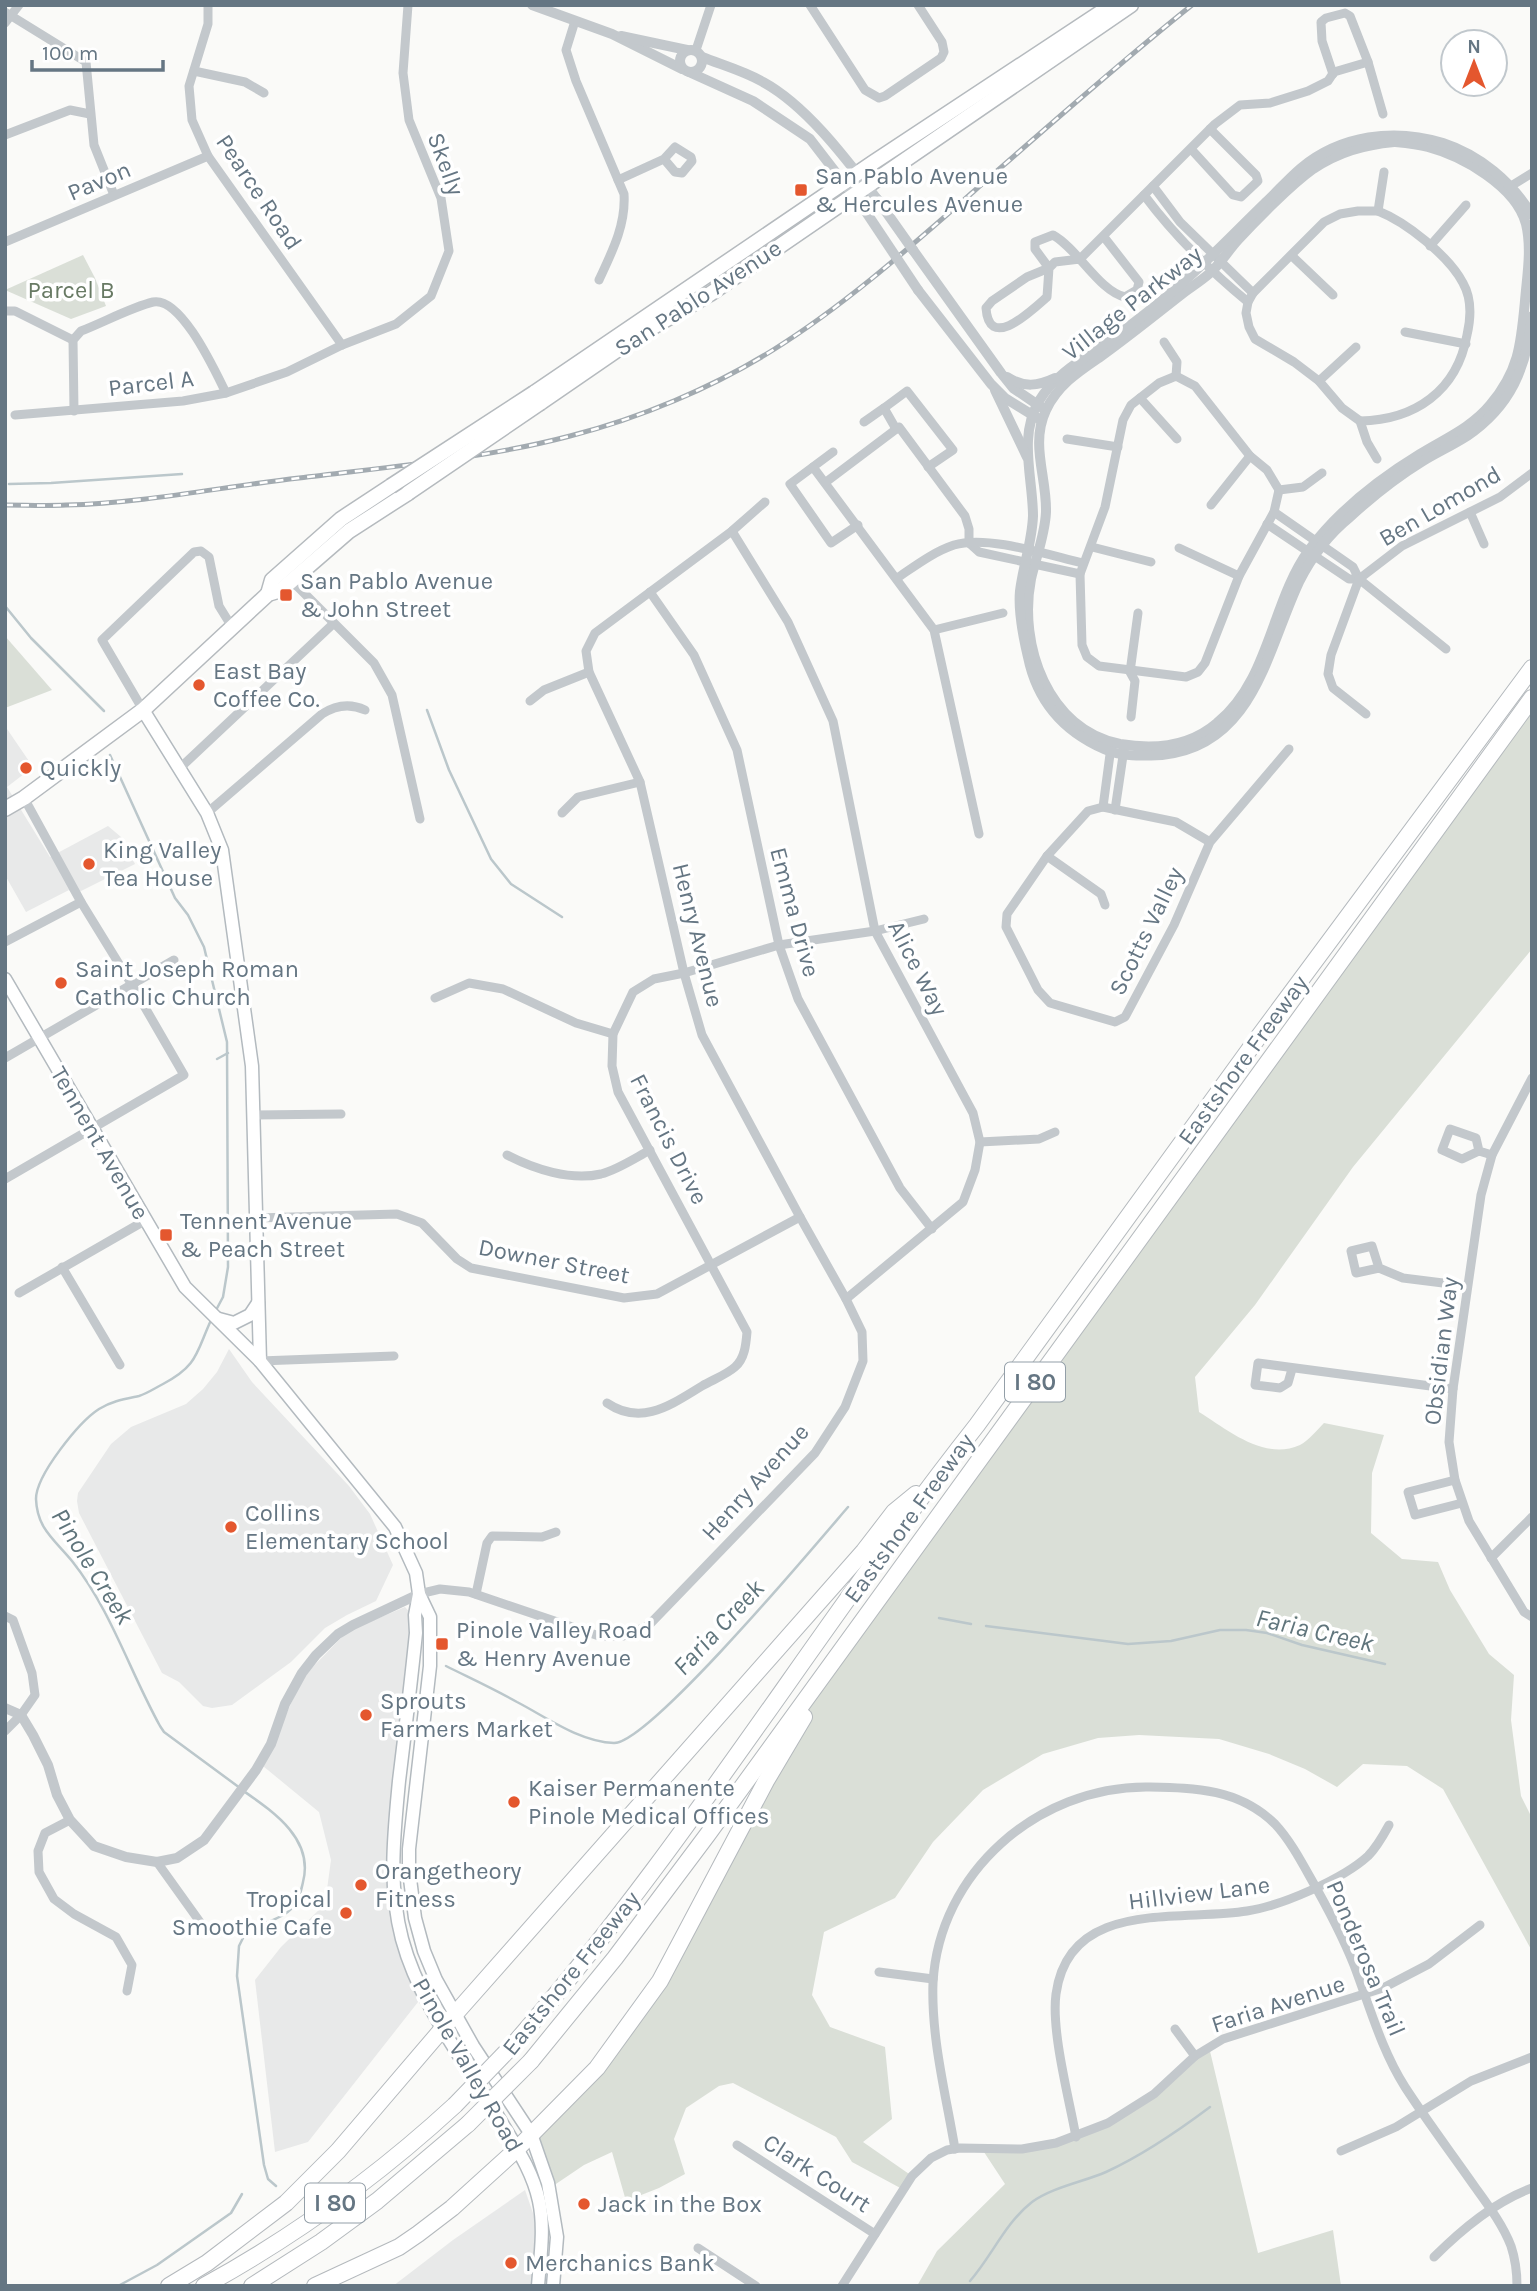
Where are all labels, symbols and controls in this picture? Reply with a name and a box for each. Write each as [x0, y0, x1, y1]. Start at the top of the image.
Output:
scale bar [32, 28, 163, 72]
north arrow [1439, 28, 1509, 98]
text: N [1467, 36, 1481, 58]
text: 100 m [42, 41, 99, 65]
street label: Pearce Road [210, 129, 308, 255]
street label: Skelly [422, 129, 470, 199]
street label: Pavon [63, 155, 135, 207]
place label: San Pablo Avenue & Hercules Avenue [815, 162, 1023, 218]
marker: San Pablo Avenue & Hercules Avenue [793, 182, 809, 198]
street label: San Pablo Avenue [609, 234, 787, 362]
street label: Village Parkway [1057, 240, 1207, 366]
park label: Parcel B [27, 276, 115, 304]
street label: Parcel A [107, 364, 196, 402]
street label: Ben Lomond [1374, 460, 1506, 552]
place label: San Pablo Avenue & John Street [300, 567, 493, 623]
marker: San Pablo Avenue & John Street [278, 587, 294, 603]
place label: East Bay Coffee Co. [213, 657, 320, 713]
marker: East Bay Coffee Co. [191, 677, 207, 693]
place label: Quickly [40, 754, 121, 782]
marker: Quickly [18, 760, 34, 776]
place label: King Valley Tea House [103, 836, 221, 892]
street label: Emma Drive [764, 844, 826, 980]
marker: King Valley Tea House [81, 856, 97, 872]
street label: Henry Avenue [667, 860, 729, 1010]
street label: Scotts Valley [1103, 862, 1189, 1000]
street label: Alice Way [882, 916, 954, 1020]
place label: Saint Joseph Roman Catholic Church [75, 955, 299, 1011]
street label: Eastshore Freeway [1172, 970, 1314, 1150]
marker: Saint Joseph Roman Catholic Church [53, 975, 69, 991]
street label: Tennent Avenue [45, 1062, 155, 1224]
street label: Francis Drive [624, 1069, 714, 1209]
place label: Tennent Avenue & Peach Street [180, 1207, 352, 1263]
marker: Tennent Avenue & Peach Street [158, 1227, 174, 1243]
street label: Downer Street [476, 1233, 632, 1289]
street label: Obsidian Way [1418, 1275, 1464, 1427]
road number: I 80 [1005, 1362, 1065, 1401]
street label: Henry Avenue [695, 1418, 815, 1546]
street label: Eastshore Freeway [838, 1428, 980, 1608]
place label: Collins Elementary School [245, 1499, 449, 1555]
water label: Pinole Creek [45, 1502, 141, 1631]
marker: Collins Elementary School [223, 1519, 239, 1535]
water label: Faria Creek [666, 1572, 771, 1682]
water label: Faria Creek [1253, 1602, 1378, 1659]
place label: Pinole Valley Road & Henry Avenue [456, 1616, 653, 1672]
marker: Pinole Valley Road & Henry Avenue [434, 1636, 450, 1652]
place label: Sprouts Farmers Market [380, 1687, 553, 1743]
marker: Sprouts Farmers Market [358, 1707, 374, 1723]
place label: Kaiser Permanente Pinole Medical Offices [528, 1774, 769, 1830]
marker: Kaiser Permanente Pinole Medical Offices [506, 1794, 522, 1810]
place label: Orangetheory Fitness [375, 1857, 522, 1913]
street label: Hillview Lane [1127, 1870, 1271, 1916]
street label: Ponderosa Trail [1321, 1876, 1411, 2040]
marker: Orangetheory Fitness [353, 1877, 369, 1893]
place label: Tropical Smoothie Cafe [172, 1885, 332, 1941]
street label: Eastshore Freeway [496, 1885, 646, 2061]
marker: Tropical Smoothie Cafe [338, 1905, 354, 1921]
street label: Faria Avenue [1208, 1969, 1348, 2039]
street label: Pinole Valley Road [407, 1973, 529, 2157]
street label: Clark Court [758, 2128, 876, 2218]
road number: I 80 [305, 2184, 365, 2222]
place label: Jack in the Box [598, 2190, 762, 2218]
marker: Jack in the Box [576, 2196, 592, 2212]
place label: Merchanics Bank [525, 2249, 715, 2277]
marker: Merchanics Bank [503, 2255, 519, 2271]

